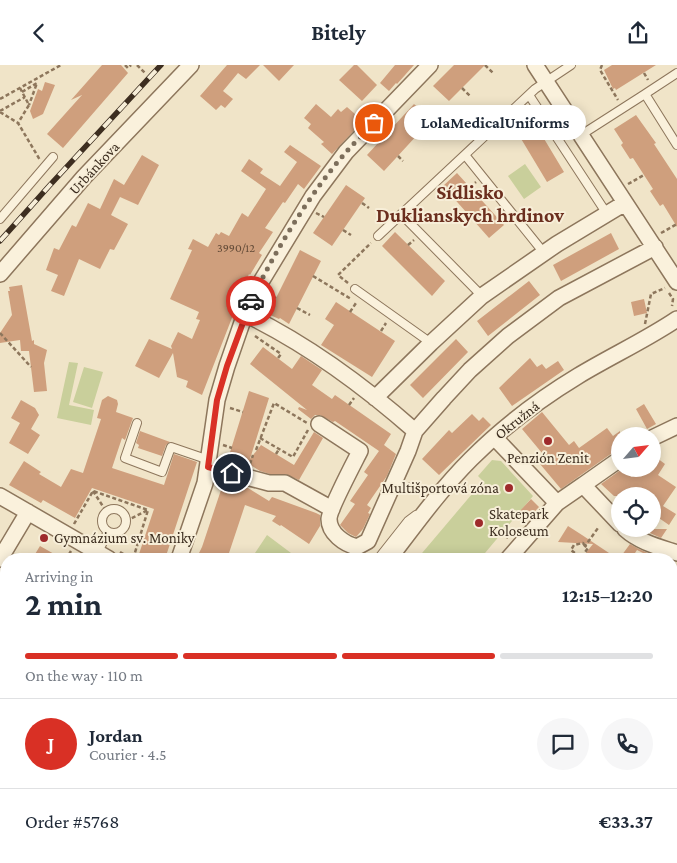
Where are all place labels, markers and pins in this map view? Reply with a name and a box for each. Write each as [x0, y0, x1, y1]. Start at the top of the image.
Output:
pin [353, 102, 395, 144]
callout: LolaMedicalUniforms [404, 105, 586, 141]
marker: Penzión Zenit [542, 435, 554, 447]
place label: Penzión Zenit [507, 450, 590, 466]
pin [211, 452, 253, 494]
place label: Multišportová zóna [382, 480, 499, 497]
marker: Multišportová zóna [503, 482, 515, 494]
place label: Skatepark Koloseum [489, 506, 550, 539]
marker: Skatepark Koloseum [473, 517, 485, 529]
place label: Gymnázium sv. Moniky [54, 530, 195, 547]
marker: Gymnázium sv. Moniky [38, 532, 50, 544]

